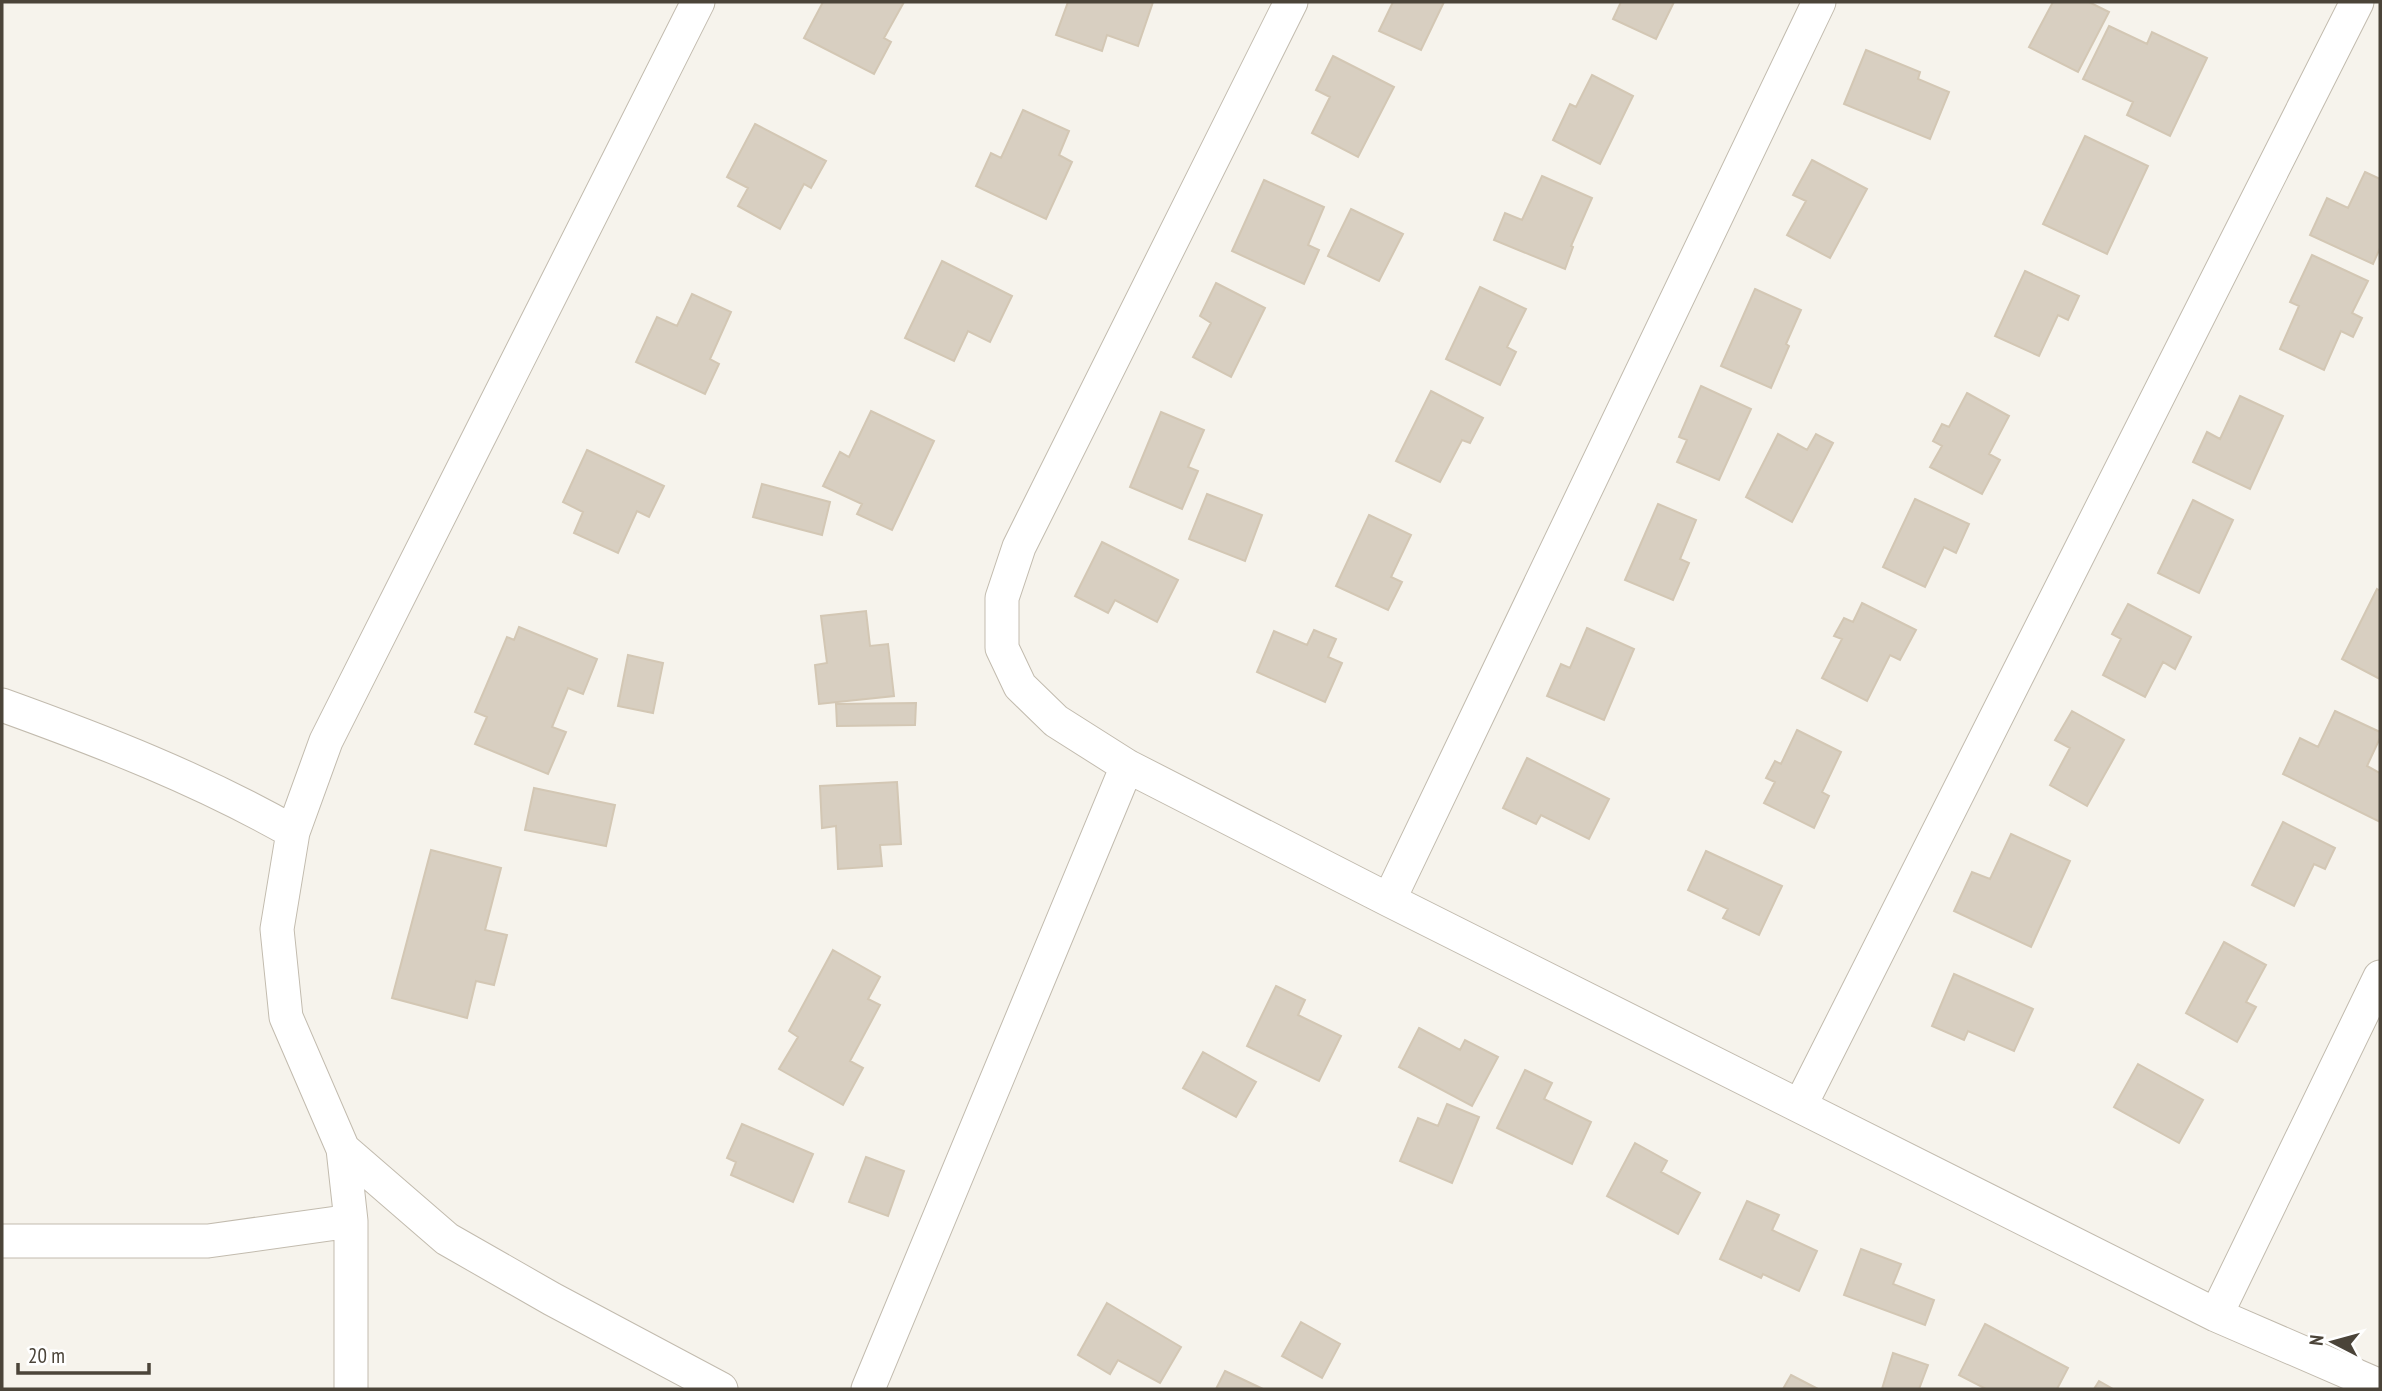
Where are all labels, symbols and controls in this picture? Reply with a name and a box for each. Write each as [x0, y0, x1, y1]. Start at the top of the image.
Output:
north arrow [2298, 1307, 2368, 1377]
scale bar [18, 1332, 149, 1376]
text: N [2304, 1334, 2329, 1347]
text: 20 m [28, 1342, 65, 1369]

